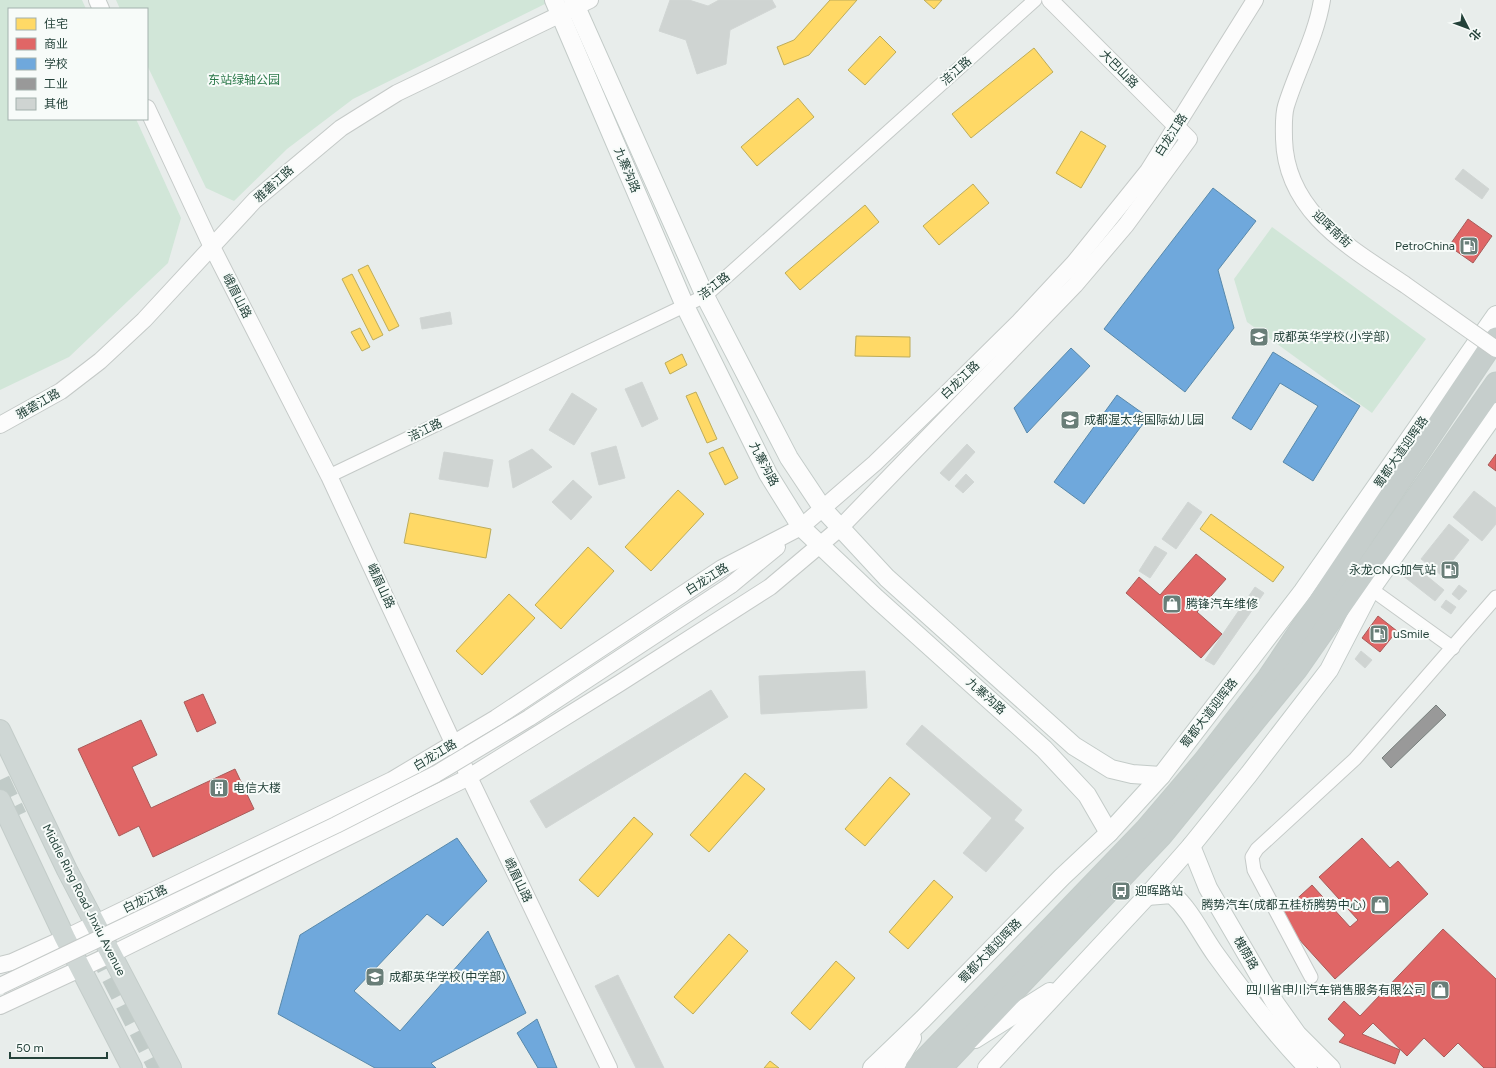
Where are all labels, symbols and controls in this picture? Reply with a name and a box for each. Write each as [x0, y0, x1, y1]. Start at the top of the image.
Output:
legend [8, 8, 148, 120]
north arrow [1448, 8, 1488, 48]
text: 住宅 [44, 17, 68, 31]
text: 北 [1467, 26, 1484, 43]
text: 商业 [44, 37, 68, 51]
street label: 大巴山路 [1097, 47, 1141, 91]
street label: 涪江路 [938, 54, 974, 88]
text: 学校 [44, 57, 68, 71]
park label: 东站绿轴公园 [208, 73, 280, 87]
text: 工业 [44, 77, 68, 91]
text: 其他 [44, 97, 68, 111]
street label: 白龙江路 [1152, 111, 1190, 159]
street label: 九寨沟路 [611, 145, 643, 195]
street label: 雅砻江路 [251, 163, 297, 205]
street label: 迎晖南街 [1310, 208, 1354, 250]
fuel station icon: PetroChina [1458, 235, 1480, 257]
place label: PetroChina [1395, 239, 1455, 253]
street label: 涪江路 [696, 269, 732, 303]
street label: 峨眉山路 [220, 271, 254, 321]
school or university icon: 成都英华学校(小学部) [1248, 326, 1270, 348]
place label: 成都英华学校(小学部) [1273, 330, 1389, 344]
street label: 白龙江路 [938, 358, 982, 402]
street label: 雅砻江路 [14, 386, 62, 422]
school or university icon: 成都渥太华国际幼儿园 [1059, 409, 1081, 431]
place label: 成都渥太华国际幼儿园 [1084, 413, 1204, 427]
street label: 蜀都大道迎晖路 [1371, 414, 1431, 490]
street label: 涪江路 [406, 416, 444, 444]
street label: 九寨沟路 [747, 440, 781, 488]
fuel station icon: 永龙CNG加气站 [1439, 559, 1461, 581]
street label: 白龙江路 [683, 560, 731, 598]
street label: 峨眉山路 [365, 561, 397, 611]
place label: 永龙CNG加气站 [1349, 563, 1436, 577]
shop icon: 腾锋汽车维修 [1161, 593, 1183, 615]
place label: 腾锋汽车维修 [1186, 597, 1258, 611]
fuel station icon: uSmile [1368, 623, 1390, 645]
place label: uSmile [1393, 627, 1430, 641]
street label: 九寨沟路 [963, 675, 1009, 717]
street label: 蜀都大道迎晖路 [1178, 676, 1240, 750]
street label: 白龙江路 [411, 737, 459, 773]
building icon: 电信大楼 [208, 777, 230, 799]
place label: 电信大楼 [233, 781, 281, 795]
street label: Middle Ring Road Jnxiu Avenue [40, 822, 129, 979]
street label: 峨眉山路 [501, 855, 535, 905]
bus stop icon: 迎晖路站 [1110, 880, 1132, 902]
street label: 白龙江路 [120, 882, 170, 916]
place label: 迎晖路站 [1135, 884, 1183, 898]
shop icon: 腾势汽车(成都五桂桥腾势中心) [1369, 894, 1391, 916]
place label: 腾势汽车(成都五桂桥腾势中心) [1202, 898, 1366, 912]
street label: 蜀都大道迎晖路 [956, 916, 1024, 986]
street label: 槐荫路 [1231, 934, 1261, 972]
school or university icon: 成都英华学校(中学部) [364, 966, 386, 988]
place label: 成都英华学校(中学部) [389, 970, 505, 984]
shop icon: 四川省申川汽车销售服务有限公司 [1429, 979, 1451, 1001]
place label: 四川省申川汽车销售服务有限公司 [1246, 983, 1426, 997]
scale bar [10, 1034, 107, 1060]
text: 50 m [16, 1041, 44, 1055]

